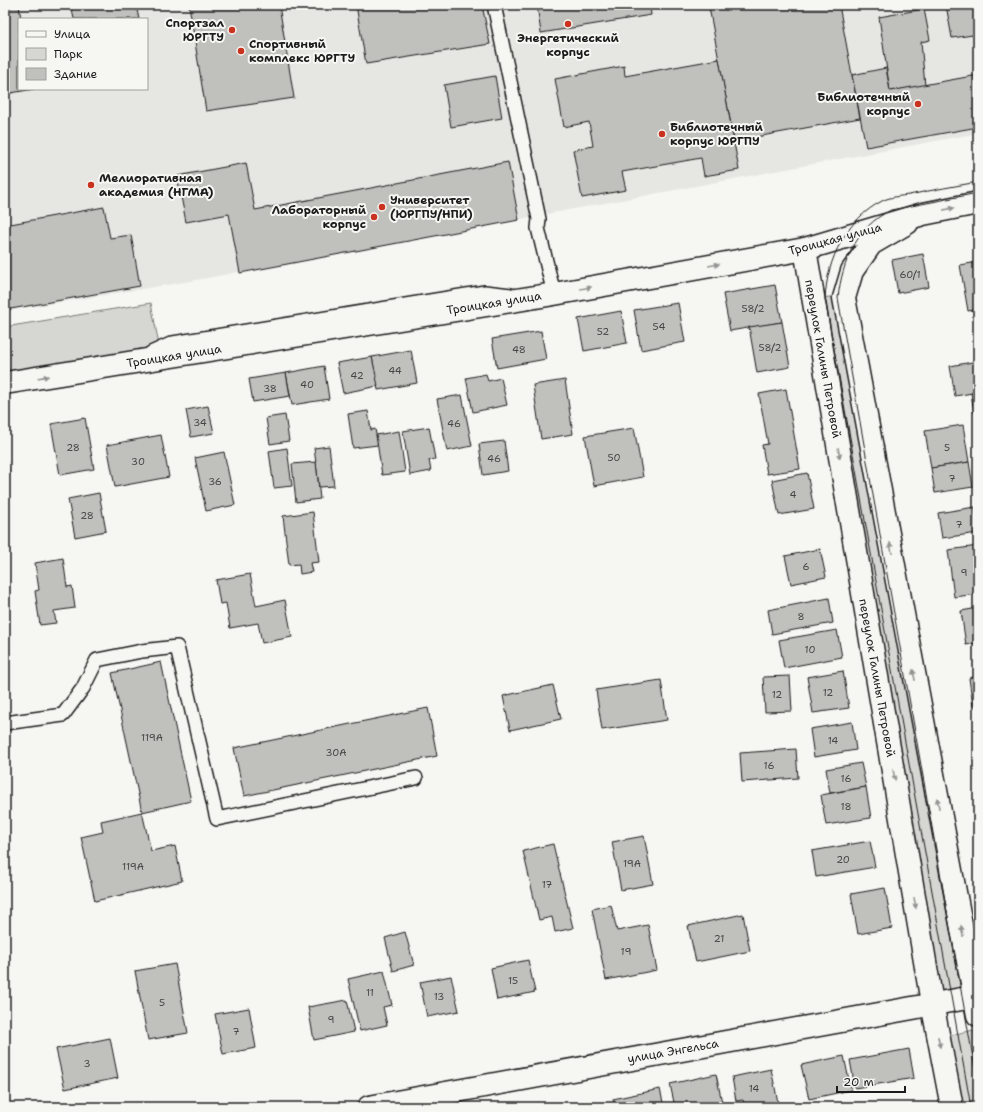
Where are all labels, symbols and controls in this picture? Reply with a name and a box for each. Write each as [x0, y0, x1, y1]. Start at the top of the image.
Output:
place label: Спортзал ЮРГТУ [166, 15, 225, 45]
legend [18, 18, 148, 90]
marker: Энергетический корпус [563, 19, 573, 29]
marker: Спортзал ЮРГТУ [227, 25, 237, 35]
text: Улица [54, 26, 91, 42]
place label: Энергетический корпус [517, 30, 619, 60]
place label: Спортивный комплекс ЮРГТУ [249, 36, 355, 66]
text: Парк [54, 46, 83, 62]
marker: Спортивный комплекс ЮРГТУ [236, 46, 246, 56]
text: Здание [54, 66, 98, 82]
place label: Библиотечный корпус [817, 89, 911, 119]
marker: Библиотечный корпус [913, 99, 923, 109]
place label: Библиотечный корпус ЮРГПУ [670, 119, 763, 149]
marker: Библиотечный корпус ЮРГПУ [657, 129, 667, 139]
place label: Мелиоративная академия (НГМА) [99, 170, 214, 200]
marker: Мелиоративная академия (НГМА) [86, 180, 96, 190]
place label: Университет (ЮРГПУ/НПИ) [390, 192, 473, 222]
place label: Лабораторный корпус [272, 202, 367, 232]
marker: Университет (ЮРГПУ/НПИ) [377, 202, 387, 212]
one-way arrow [943, 205, 955, 211]
marker: Лабораторный корпус [369, 212, 379, 222]
street label: Троицкая улица [787, 219, 884, 259]
one-way arrow [708, 262, 720, 268]
house number: 60/1 [899, 268, 921, 281]
street label: переулок Галины Петровой [801, 279, 845, 440]
one-way arrow [580, 285, 592, 291]
street label: Троицкая улица [445, 288, 543, 318]
house number: 58/2 [742, 302, 765, 315]
house number: 54 [653, 320, 665, 333]
house number: 52 [597, 325, 609, 338]
street label: Троицкая улица [125, 341, 223, 371]
house number: 58/2 [759, 341, 782, 354]
house number: 48 [512, 343, 526, 356]
house number: 44 [388, 364, 402, 377]
house number: 42 [350, 369, 364, 382]
one-way arrow [37, 374, 50, 380]
house number: 40 [300, 378, 314, 391]
house number: 38 [263, 382, 277, 395]
house number: 34 [193, 416, 207, 429]
house number: 46 [447, 417, 461, 430]
house number: 28 [66, 441, 80, 454]
house number: 5 [944, 441, 950, 454]
one-way arrow [836, 447, 842, 459]
house number: 50 [607, 451, 621, 464]
house number: 46 [487, 452, 501, 465]
house number: 30 [131, 455, 145, 468]
house number: 7 [949, 472, 956, 485]
house number: 36 [208, 475, 222, 488]
house number: 4 [790, 488, 797, 501]
house number: 28 [80, 509, 94, 522]
house number: 7 [956, 518, 963, 531]
one-way arrow [887, 541, 893, 554]
house number: 6 [803, 560, 810, 573]
house number: 9 [961, 566, 968, 579]
street label: переулок Галины Петровой [855, 598, 899, 759]
house number: 8 [798, 610, 805, 623]
house number: 10 [805, 643, 815, 656]
one-way arrow [911, 669, 917, 681]
house number: 12 [823, 686, 833, 699]
house number: 12 [772, 688, 782, 701]
house number: 119А [141, 731, 163, 744]
house number: 14 [828, 734, 838, 747]
house number: 30А [325, 746, 347, 759]
house number: 16 [764, 759, 774, 772]
one-way arrow [891, 768, 897, 781]
house number: 16 [841, 772, 851, 785]
one-way arrow [935, 797, 941, 809]
house number: 18 [840, 800, 852, 813]
house number: 20 [836, 853, 850, 866]
house number: 19А [623, 857, 641, 870]
house number: 119А [122, 860, 144, 873]
house number: 17 [542, 878, 552, 891]
one-way arrow [913, 897, 919, 909]
one-way arrow [959, 925, 965, 937]
house number: 21 [714, 932, 724, 945]
house number: 19 [621, 945, 631, 958]
house number: 15 [508, 974, 518, 987]
house number: 11 [366, 986, 374, 999]
house number: 13 [434, 990, 444, 1003]
house number: 5 [159, 996, 165, 1009]
house number: 9 [328, 1013, 335, 1026]
house number: 7 [233, 1025, 240, 1038]
street label: улица Энгельса [626, 1035, 720, 1067]
one-way arrow [937, 1036, 943, 1048]
house number: 3 [84, 1057, 91, 1070]
scale bar [837, 1068, 905, 1094]
text: 20 m [843, 1074, 874, 1090]
house number: 14 [749, 1082, 759, 1095]

